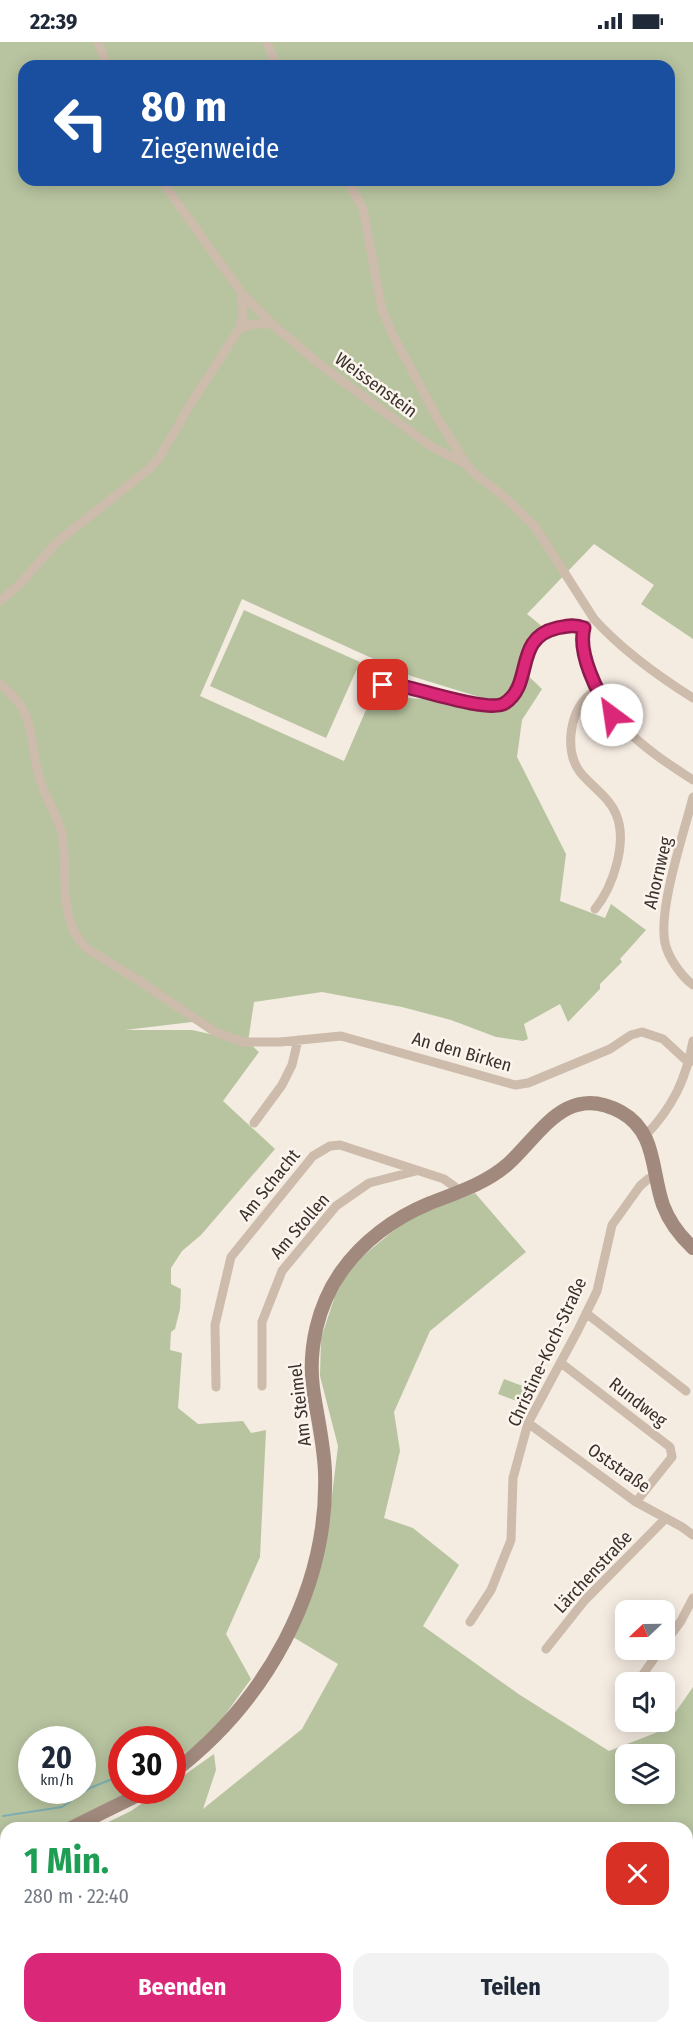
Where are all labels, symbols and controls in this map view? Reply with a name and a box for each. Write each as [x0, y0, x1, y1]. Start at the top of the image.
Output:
text: 22:39 [30, 8, 77, 35]
text: 80 m [141, 82, 227, 132]
icon: left [42, 84, 120, 162]
text: Ziegenweide [141, 133, 279, 165]
street label: Weissenstein [330, 348, 422, 422]
pin [357, 659, 408, 710]
icon: arrive [366, 668, 399, 701]
position arrow [580, 683, 644, 747]
street label: Ahornweg [639, 834, 677, 911]
street label: An den Birken [410, 1027, 514, 1077]
street label: Am Schacht [234, 1145, 305, 1225]
street label: Am Stollen [266, 1189, 334, 1263]
street label: Christine-Koch-Straße [503, 1274, 591, 1430]
street label: Am Steimel [284, 1362, 316, 1448]
street label: Rundweg [605, 1373, 672, 1432]
street label: Oststraße [583, 1438, 655, 1498]
street label: Lärchenstraße [549, 1526, 637, 1618]
north arrow [615, 1600, 675, 1660]
map controls [615, 1600, 675, 1804]
button: sound [615, 1672, 675, 1732]
speed limit sign: 30 [108, 1726, 186, 1804]
text: 20 [42, 1740, 72, 1776]
button: layers [615, 1744, 675, 1804]
text: km/h [40, 1771, 74, 1789]
text: 1 Min. [24, 1839, 109, 1883]
button: close [606, 1842, 669, 1905]
text: 280 m · 22:40 [24, 1884, 129, 1908]
button: Beenden [24, 1953, 341, 2022]
button: Teilen [353, 1953, 669, 2022]

